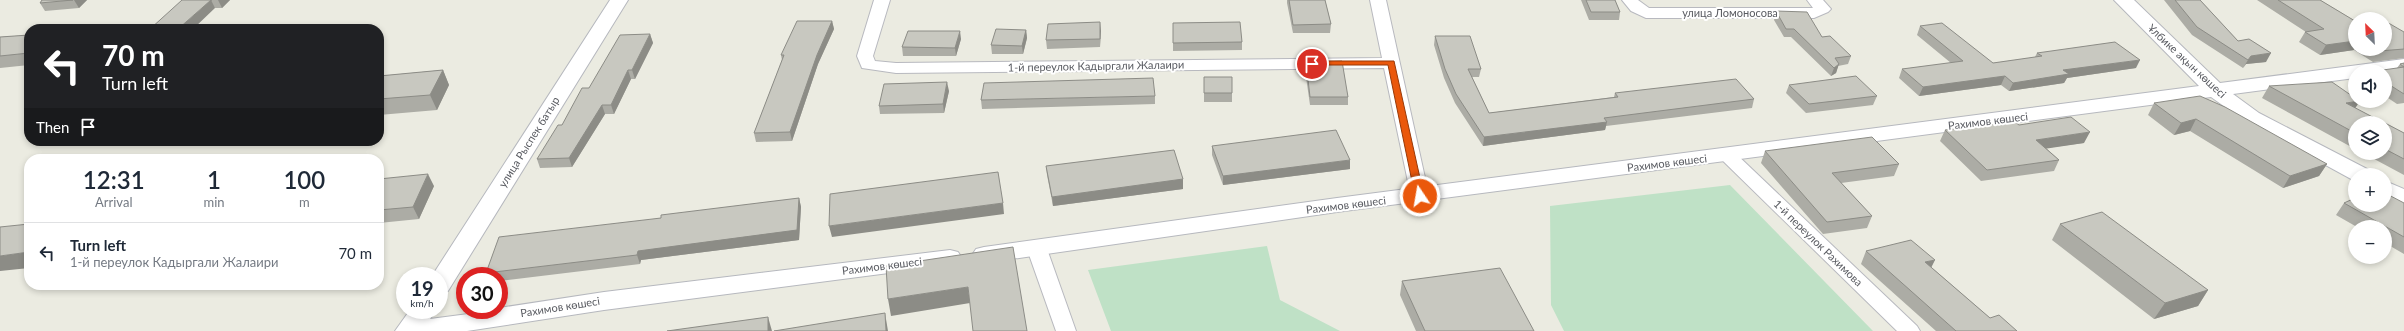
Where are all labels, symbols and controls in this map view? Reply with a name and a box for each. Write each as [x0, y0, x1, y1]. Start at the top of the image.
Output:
street label: улица Ломоносова [1682, 6, 1778, 19]
north arrow [2348, 12, 2392, 56]
map controls [2348, 12, 2392, 264]
street label: Ұлбике ақын көшесі [2146, 21, 2229, 101]
text: 70 m [102, 38, 165, 72]
icon: left [36, 40, 88, 92]
pin [1295, 47, 1329, 81]
icon: arrive [1301, 53, 1323, 75]
street label: 1-й переулок Кадыргали Жалаири [1008, 57, 1184, 74]
button: sound [2348, 64, 2392, 108]
text: Turn left [102, 72, 168, 94]
street label: улица Рыспек батыр [495, 94, 562, 189]
street label: Рахимов көшесі [1947, 109, 2029, 132]
icon: arrive [77, 116, 99, 138]
button: layers [2348, 116, 2392, 160]
text: Then [36, 118, 69, 136]
street label: Рахимов көшесі [1626, 151, 1708, 174]
text: 12:31 [83, 165, 145, 194]
text: 1 [207, 165, 221, 194]
text: 100 [283, 165, 325, 194]
button: + [2348, 168, 2392, 212]
position arrow [1399, 175, 1441, 217]
street label: Рахимов көшесі [1305, 193, 1387, 216]
text: Arrival [95, 194, 132, 210]
text: min [203, 194, 225, 210]
text: m [299, 194, 310, 210]
street label: 1-й переулок Рахимова [1771, 197, 1865, 288]
button: − [2348, 220, 2392, 264]
text: Turn left [70, 236, 126, 254]
icon: left [36, 242, 58, 264]
text: 70 m [338, 244, 372, 262]
text: 1-й переулок Кадыргали Жалаири [70, 254, 279, 270]
street label: Рахимов көшесі [841, 254, 923, 277]
speed limit sign: 30 [456, 267, 508, 319]
text: 19 [410, 276, 434, 300]
street label: Рахимов көшесі [519, 294, 601, 319]
text: km/h [410, 297, 434, 309]

